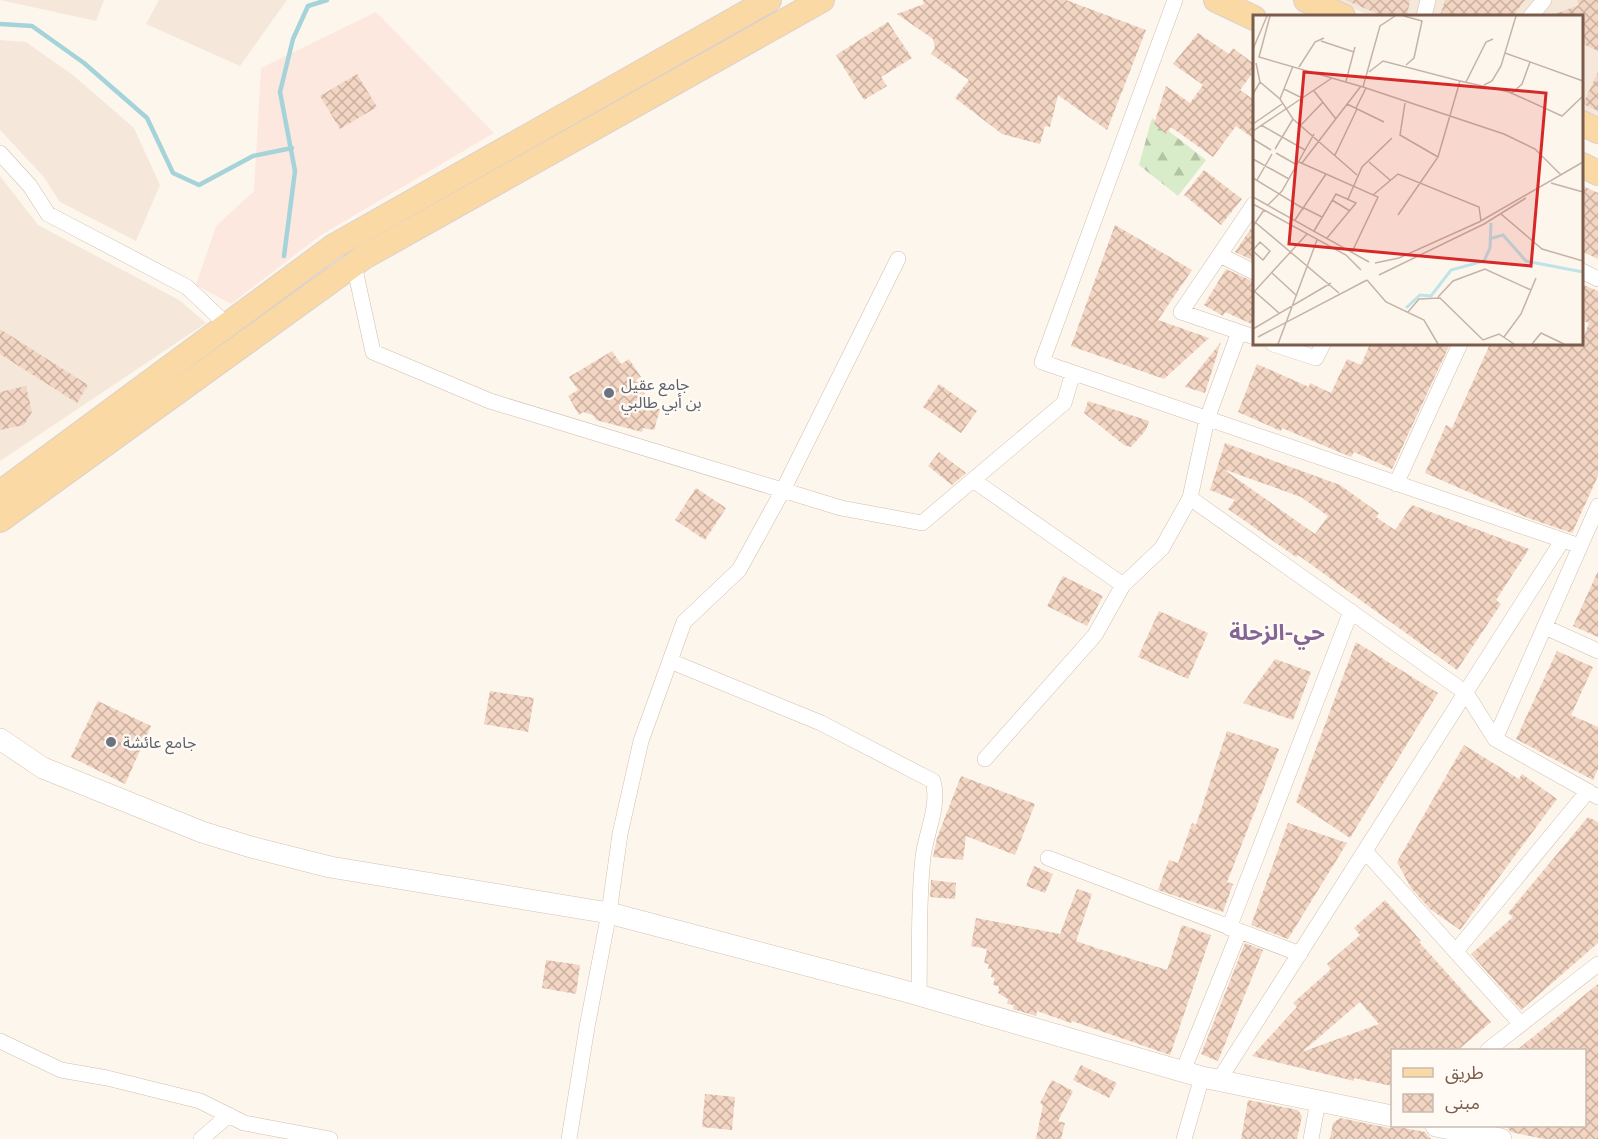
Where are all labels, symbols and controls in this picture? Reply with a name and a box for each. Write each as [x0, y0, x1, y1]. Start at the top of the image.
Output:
inset map [1253, 15, 1583, 345]
place label: جامع عقيل بن أبي طالبي [621, 375, 702, 415]
marker: جامع عقيل بن أبي طالبي [602, 386, 616, 400]
district label: حي-الزحلة [1229, 619, 1325, 650]
place label: جامع عائشة [123, 733, 196, 755]
marker: جامع عائشة [104, 735, 118, 749]
legend [1391, 1049, 1586, 1127]
text: طريق [1445, 1062, 1484, 1084]
text: مبنى [1445, 1092, 1480, 1114]

